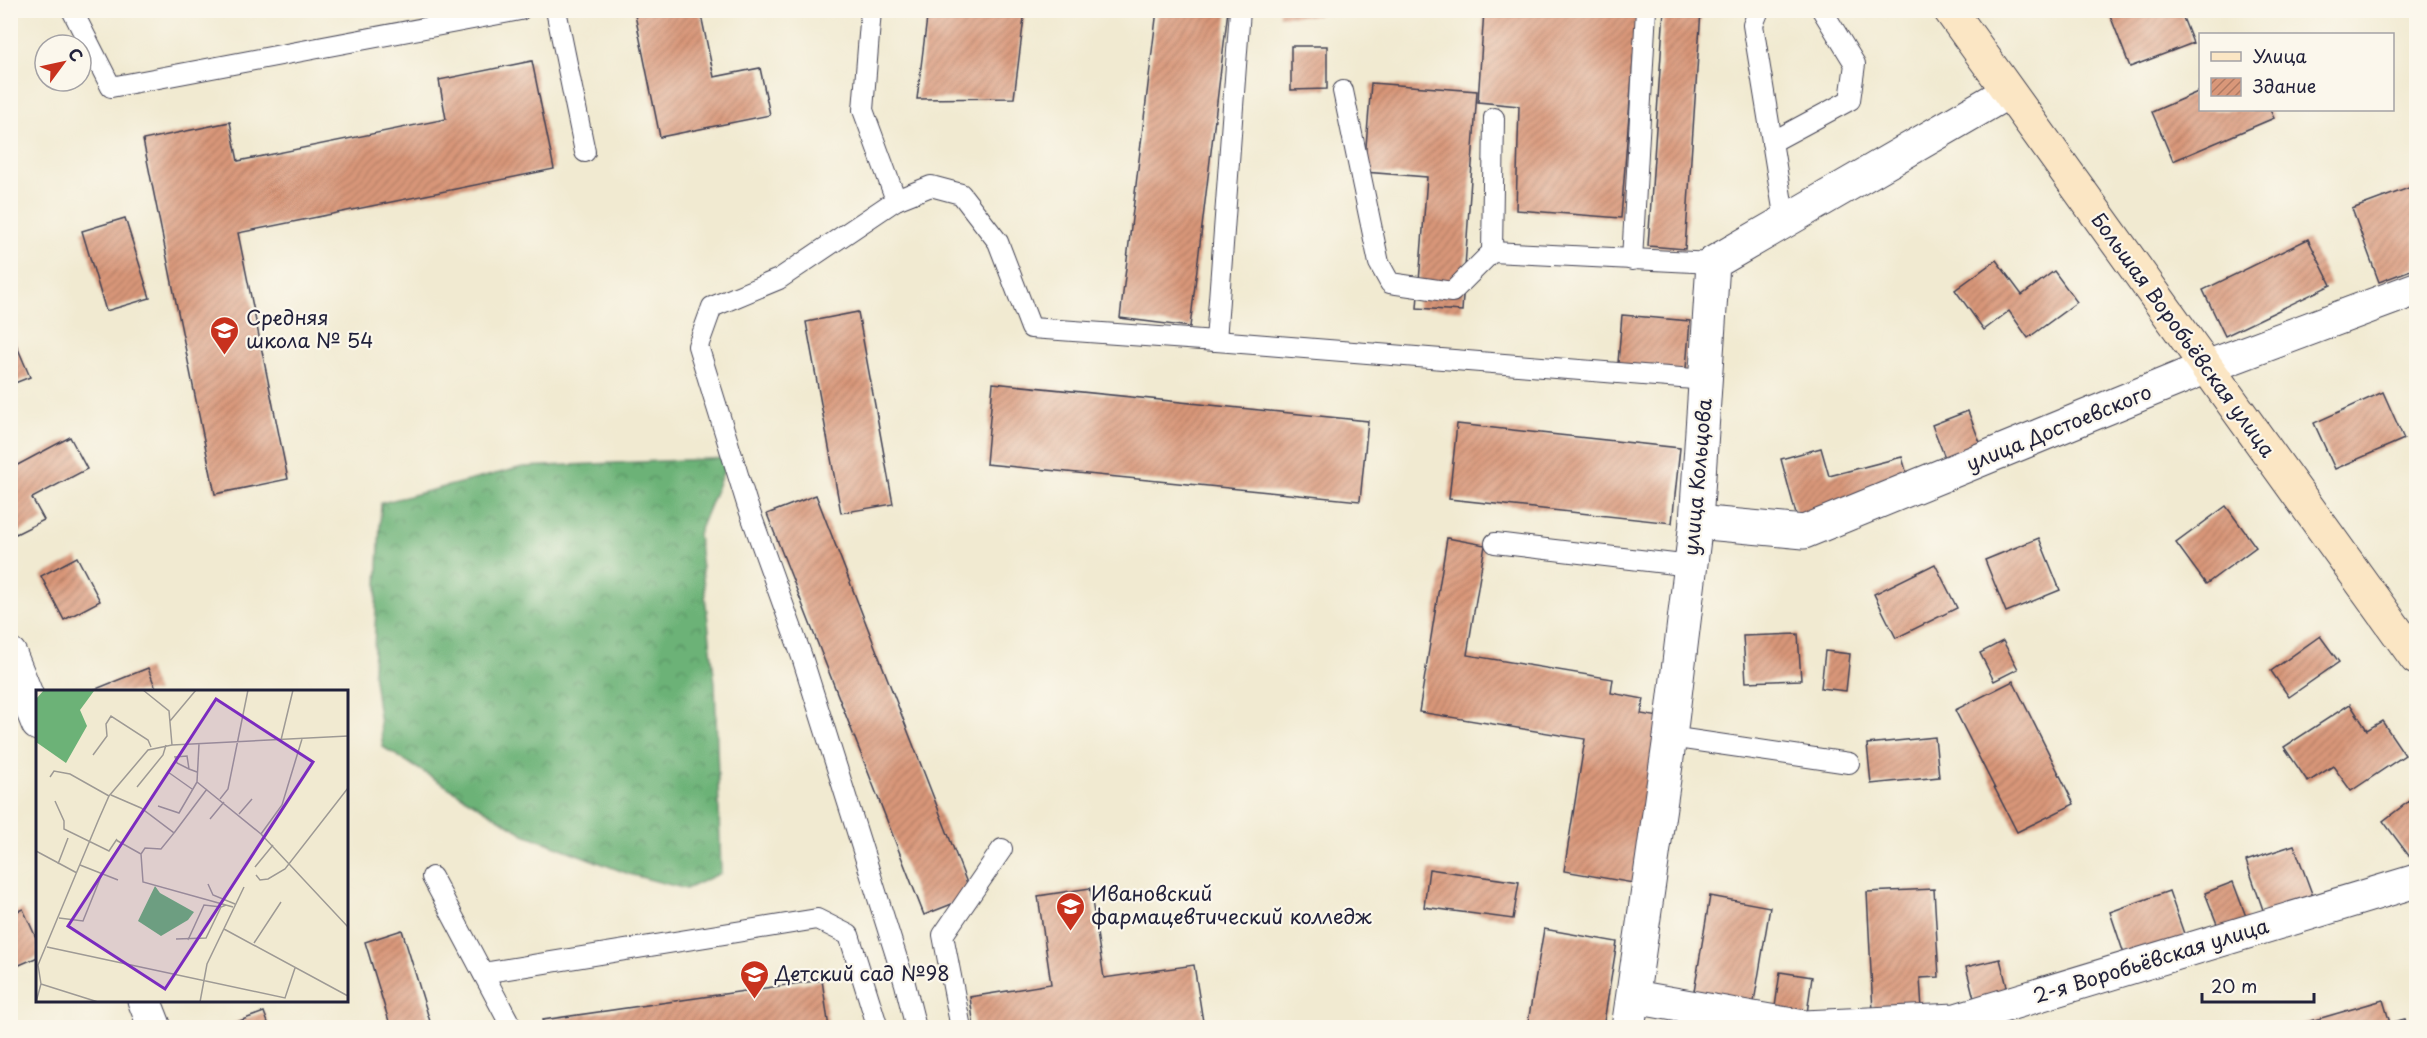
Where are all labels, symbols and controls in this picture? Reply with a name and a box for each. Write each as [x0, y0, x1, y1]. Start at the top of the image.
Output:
north arrow [33, 33, 93, 93]
legend [2199, 33, 2394, 111]
text: Улица [2253, 42, 2307, 69]
text: С [63, 43, 90, 66]
text: Здание [2253, 72, 2316, 99]
street label: Большая Воробьёвская улица [2085, 206, 2283, 463]
place label: Средняя школа № 54 [246, 302, 374, 355]
school or university icon: Средняя школа № 54 [209, 314, 241, 356]
street label: улица Достоевского [1961, 376, 2156, 478]
street label: улица Кольцова [1675, 396, 1719, 557]
inset map [36, 690, 348, 1002]
place label: Ивановский фармацевтический колледж [1091, 878, 1372, 931]
school or university icon: Ивановский фармацевтический колледж [1054, 890, 1086, 932]
street label: 2-я Воробьёвская улица [2029, 910, 2272, 1010]
school or university icon: Детский сад №98 [738, 958, 770, 1000]
place label: Детский сад №98 [774, 958, 950, 988]
scale bar [2202, 966, 2314, 1004]
text: 20 m [2211, 972, 2257, 999]

